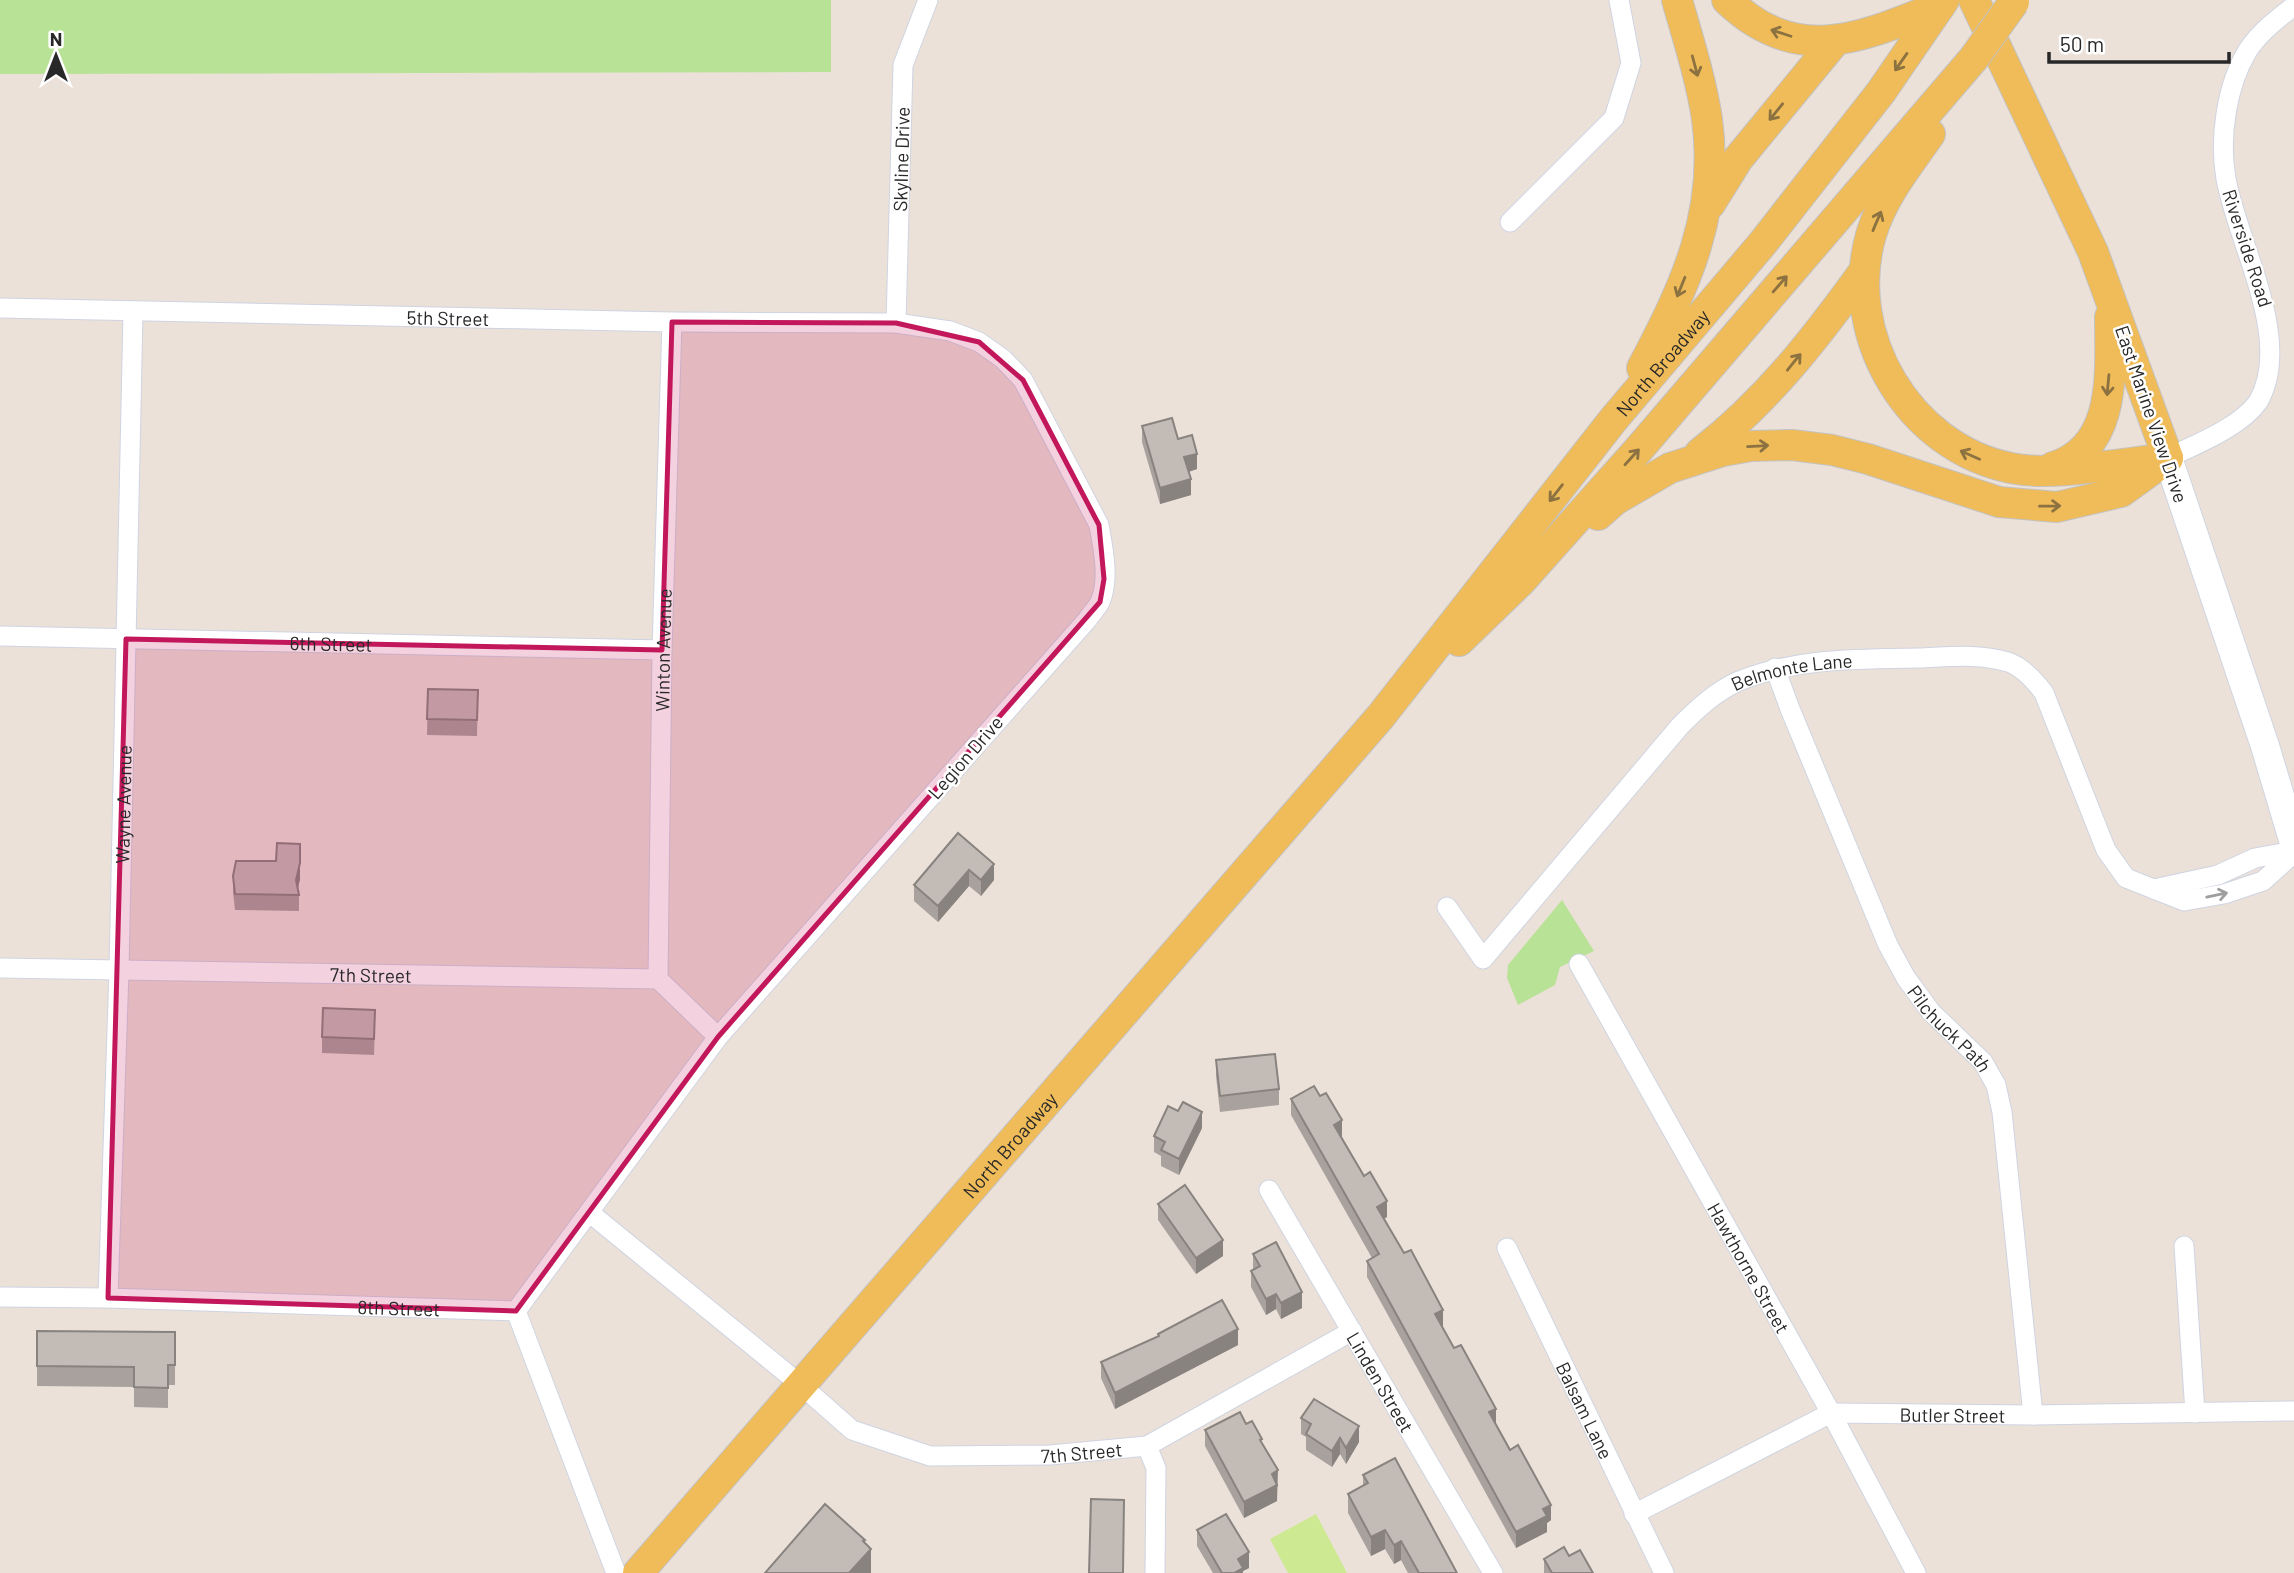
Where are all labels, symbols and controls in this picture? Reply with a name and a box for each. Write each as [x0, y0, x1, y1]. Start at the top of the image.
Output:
north arrow [21, 21, 91, 91]
scale bar [2049, 21, 2229, 65]
one-way arrow [1770, 26, 1792, 38]
text: N [50, 27, 62, 50]
text: 50 m [2060, 31, 2104, 56]
one-way arrow [1894, 52, 1908, 71]
one-way arrow [1689, 54, 1702, 77]
one-way arrow [1769, 103, 1784, 121]
street label: Skyline Drive [888, 106, 913, 212]
street label: Riverside Road [2218, 186, 2278, 310]
one-way arrow [1871, 211, 1884, 232]
one-way arrow [1674, 276, 1687, 298]
one-way arrow [1772, 276, 1788, 294]
street label: North Broadway [1610, 304, 1714, 420]
street label: 5th Street [406, 305, 489, 330]
street label: East Marine View Drive [2111, 322, 2193, 506]
one-way arrow [1786, 354, 1802, 372]
one-way arrow [2101, 373, 2114, 396]
one-way arrow [1746, 440, 1769, 453]
one-way arrow [1624, 448, 1640, 466]
one-way arrow [1960, 448, 1981, 461]
one-way arrow [1548, 484, 1563, 502]
one-way arrow [2038, 499, 2061, 513]
street label: Winton Avenue [650, 588, 675, 712]
street label: 6th Street [289, 631, 373, 655]
street label: Belmonte Lane [1727, 648, 1853, 695]
street label: Legion Drive [923, 711, 1007, 803]
street label: Wayne Avenue [110, 745, 135, 864]
one-way arrow [2205, 888, 2228, 902]
street label: 7th Street [330, 962, 412, 986]
street label: Pilchuck Path [1903, 980, 1997, 1075]
street label: North Broadway [957, 1087, 1062, 1202]
street label: Hawthorne Street [1704, 1198, 1795, 1337]
street label: 8th Street [357, 1294, 441, 1320]
street label: Linden Street [1343, 1327, 1419, 1436]
street label: Balsam Lane [1552, 1358, 1619, 1462]
street label: Butler Street [1900, 1402, 2006, 1426]
street label: 7th Street [1040, 1437, 1123, 1467]

